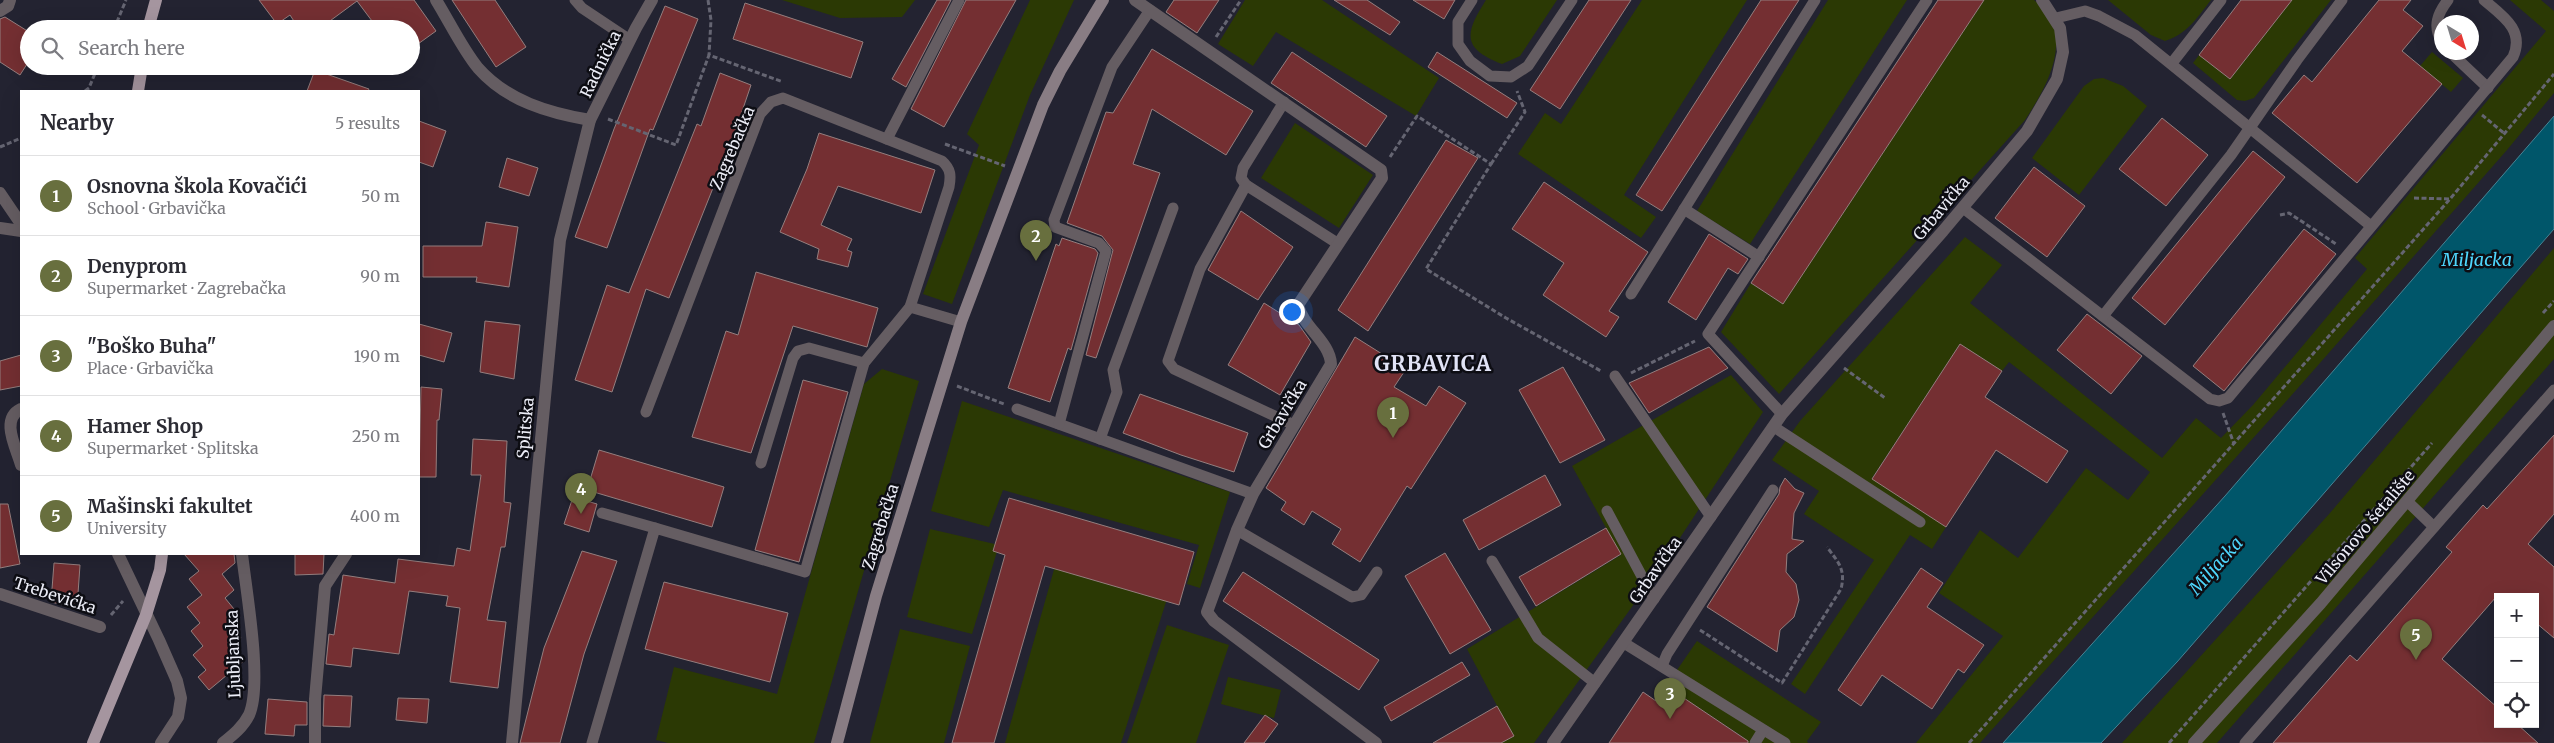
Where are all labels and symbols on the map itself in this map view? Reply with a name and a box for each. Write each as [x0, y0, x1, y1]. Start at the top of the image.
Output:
north arrow [2434, 15, 2479, 60]
street label: Radnička [575, 27, 625, 101]
street label: Zagrebačka [705, 103, 759, 193]
street label: Grbavička [1908, 172, 1974, 244]
pin: 2 [1020, 220, 1052, 261]
water label: Miljacka [2441, 248, 2512, 271]
your location [1279, 299, 1305, 325]
district label: GRBAVICA [1374, 350, 1492, 377]
street label: Grbavička [1254, 375, 1311, 452]
street label: Splitska [512, 396, 538, 460]
pin: 1 [1377, 397, 1409, 438]
street label: Vilsonovo šetalište [2311, 466, 2419, 589]
pin: 4 [565, 473, 597, 514]
street label: Zagrebačka [857, 481, 903, 573]
street label: Grbavička [1625, 532, 1686, 607]
water label: Miljacka [2183, 532, 2248, 600]
street label: Trebevićka [11, 572, 99, 618]
street label: Ljubljanska [221, 609, 245, 699]
pin: 5 [2400, 619, 2432, 660]
pin: 3 [1654, 678, 1686, 719]

